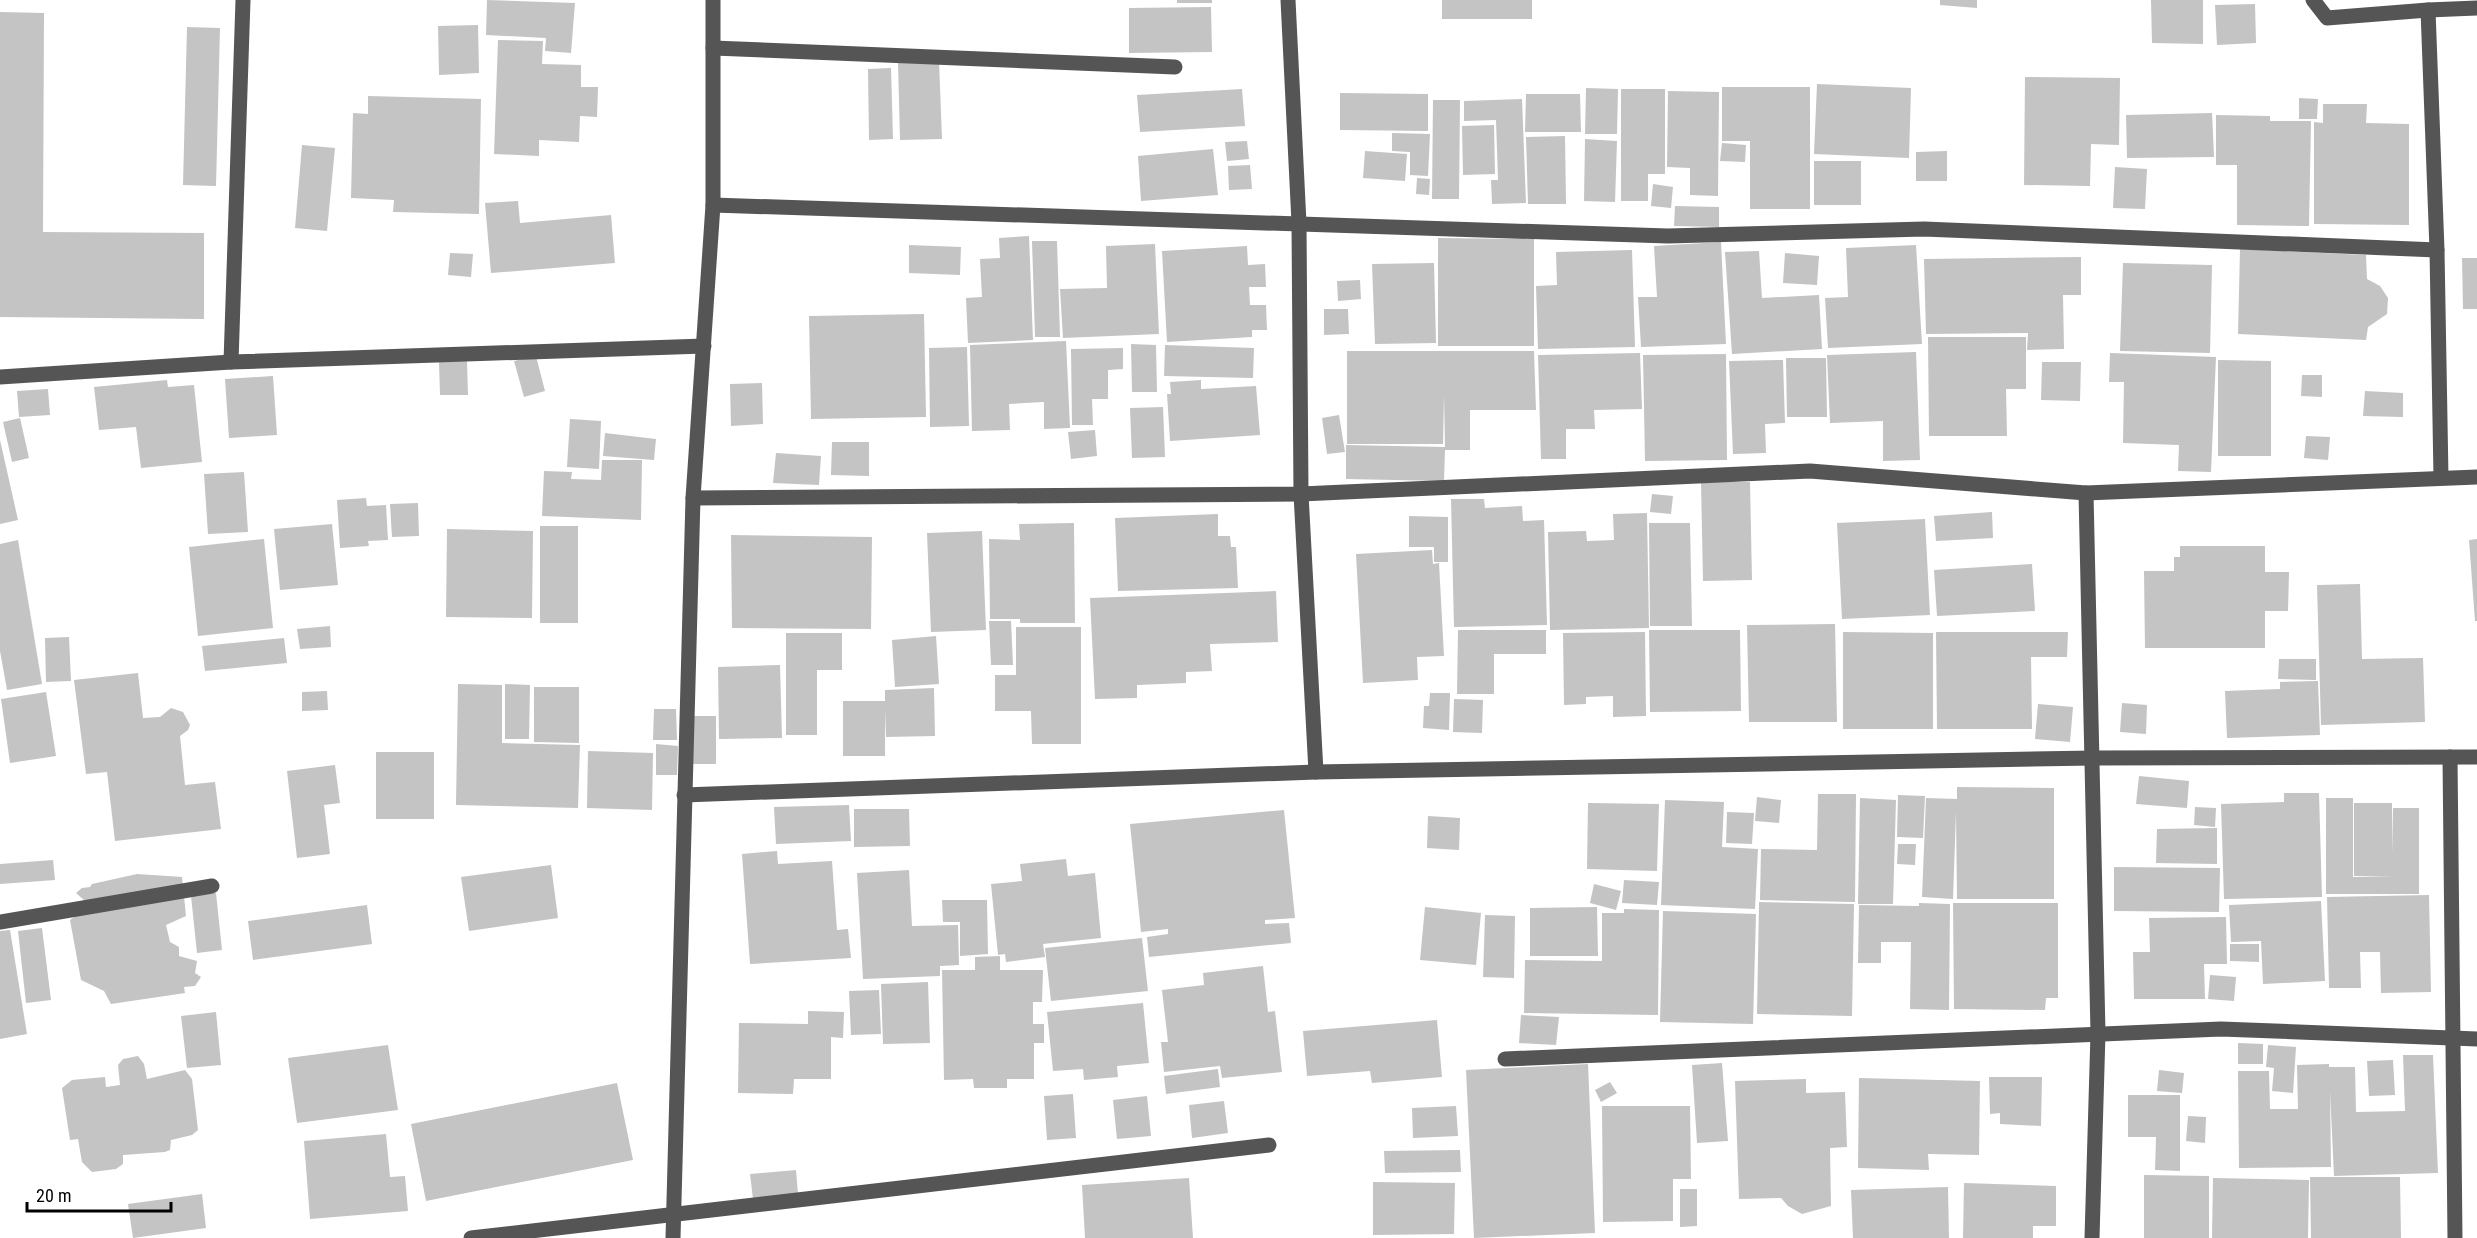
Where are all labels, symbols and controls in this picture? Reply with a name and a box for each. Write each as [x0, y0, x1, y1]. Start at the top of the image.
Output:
scale bar [27, 1175, 171, 1213]
text: 20 m [36, 1185, 71, 1206]

